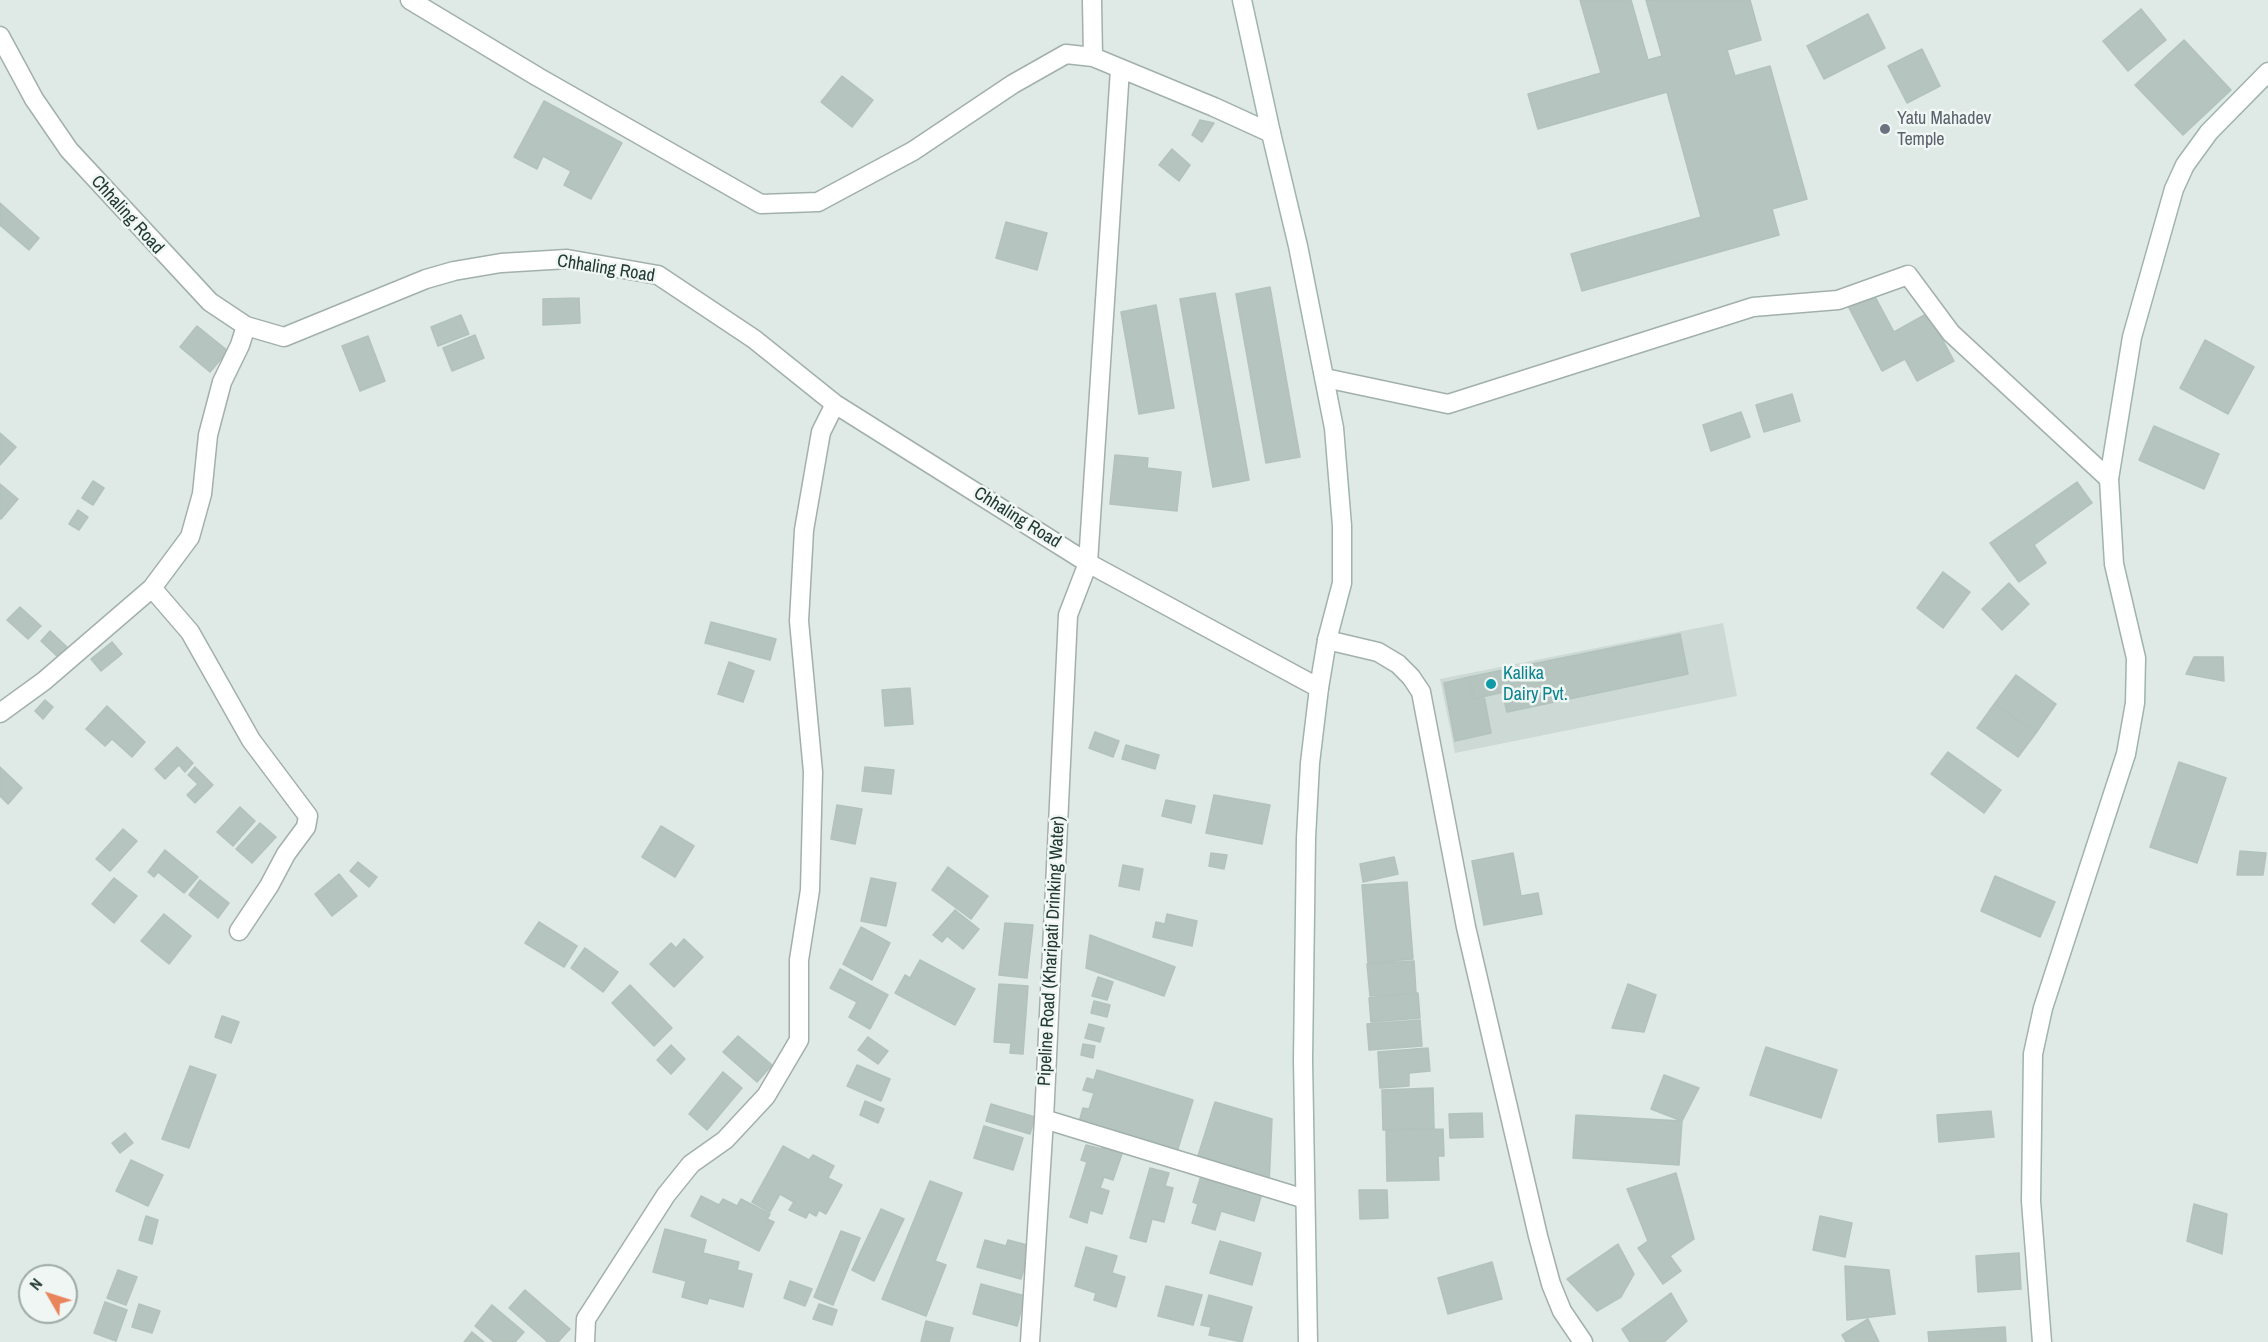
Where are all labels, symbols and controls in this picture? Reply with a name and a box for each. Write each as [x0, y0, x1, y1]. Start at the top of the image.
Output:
place label: Yatu Mahadev Temple [1897, 108, 1991, 150]
marker: Yatu Mahadev Temple [1878, 122, 1892, 136]
street label: Chhaling Road [86, 171, 168, 259]
street label: Chhaling Road [556, 251, 656, 287]
street label: Chhaling Road [970, 483, 1064, 553]
place label: Kalika Dairy Pvt. [1503, 663, 1568, 706]
marker: Kalika Dairy Pvt. [1484, 677, 1498, 691]
street label: Pipeline Road (Kharipati Drinking Water) [1034, 816, 1070, 1086]
north arrow [18, 1264, 78, 1324]
text: N [24, 1273, 47, 1295]

